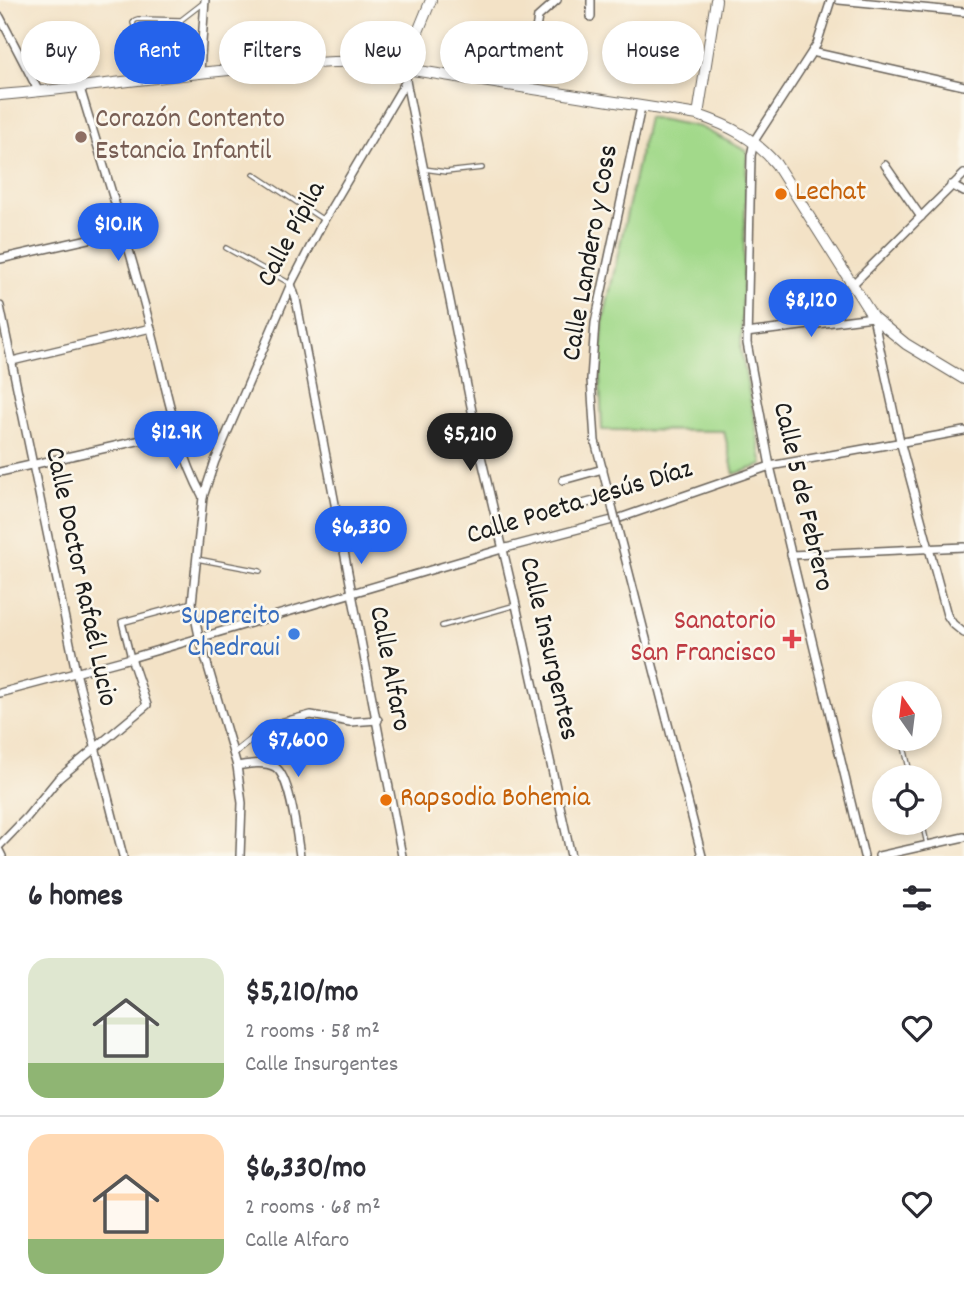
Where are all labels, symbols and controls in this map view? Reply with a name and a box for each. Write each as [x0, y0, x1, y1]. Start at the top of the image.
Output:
chip: Buy [21, 21, 100, 84]
chip: Rent [114, 21, 205, 84]
chip: Filters [219, 21, 326, 84]
chip: New [340, 21, 426, 84]
chip: Apartment [440, 21, 588, 84]
chip: House [602, 21, 704, 84]
place label: Corazón Contento Estancia Infantil [95, 101, 285, 173]
marker: Corazón Contento Estancia Infantil [73, 129, 89, 145]
street label: Calle Landero y Coss [553, 142, 631, 364]
street label: Calle Pípila [248, 174, 338, 295]
place label: Lechat [795, 174, 866, 214]
marker: Lechat [773, 186, 789, 202]
pin: $10.1K [61, 204, 175, 263]
text: $10.1K [94, 209, 142, 242]
pin: $8,120 [754, 280, 868, 339]
text: $8,120 [785, 285, 837, 318]
street label: Calle 5 de Febrero [760, 399, 842, 595]
pin: $12.9K [119, 412, 233, 471]
pin: $5,210 [413, 414, 527, 473]
text: $12.9K [150, 417, 202, 450]
text: $5,210 [443, 419, 497, 452]
street label: Calle Doctor Rafaél Lucio [32, 444, 126, 710]
street label: Calle Poeta Jesús Díaz [462, 451, 698, 557]
pin: $6,330 [304, 506, 418, 566]
text: $6,330 [331, 512, 391, 545]
street label: Calle Insurgentes [506, 553, 588, 745]
place label: Supercito Chedraui [181, 598, 280, 670]
street label: Calle Alfaro [356, 603, 420, 735]
place label: Sanatorio San Francisco [630, 603, 776, 675]
marker: Supercito Chedraui [286, 626, 302, 642]
marker: Sanatorio San Francisco [782, 629, 802, 649]
north arrow [872, 681, 942, 751]
map controls [872, 681, 942, 835]
pin: $7,600 [241, 720, 355, 779]
text: $7,600 [267, 725, 329, 758]
button: locate [872, 765, 942, 835]
place label: Rapsodia Bohemia [400, 780, 591, 820]
marker: Rapsodia Bohemia [378, 792, 394, 808]
text: 6 homes [28, 877, 123, 920]
icon: filters [898, 879, 936, 917]
text: $5,210/mo [245, 973, 358, 1016]
icon: home [84, 986, 168, 1070]
icon: heart [898, 1009, 936, 1047]
text: 2 rooms · 58 m² [245, 1016, 380, 1049]
text: Calle Insurgentes [245, 1049, 398, 1082]
text: $6,330/mo [245, 1149, 366, 1192]
icon: home [84, 1162, 168, 1246]
icon: heart [898, 1185, 936, 1223]
text: 2 rooms · 68 m² [245, 1192, 381, 1225]
text: Calle Alfaro [245, 1225, 349, 1258]

